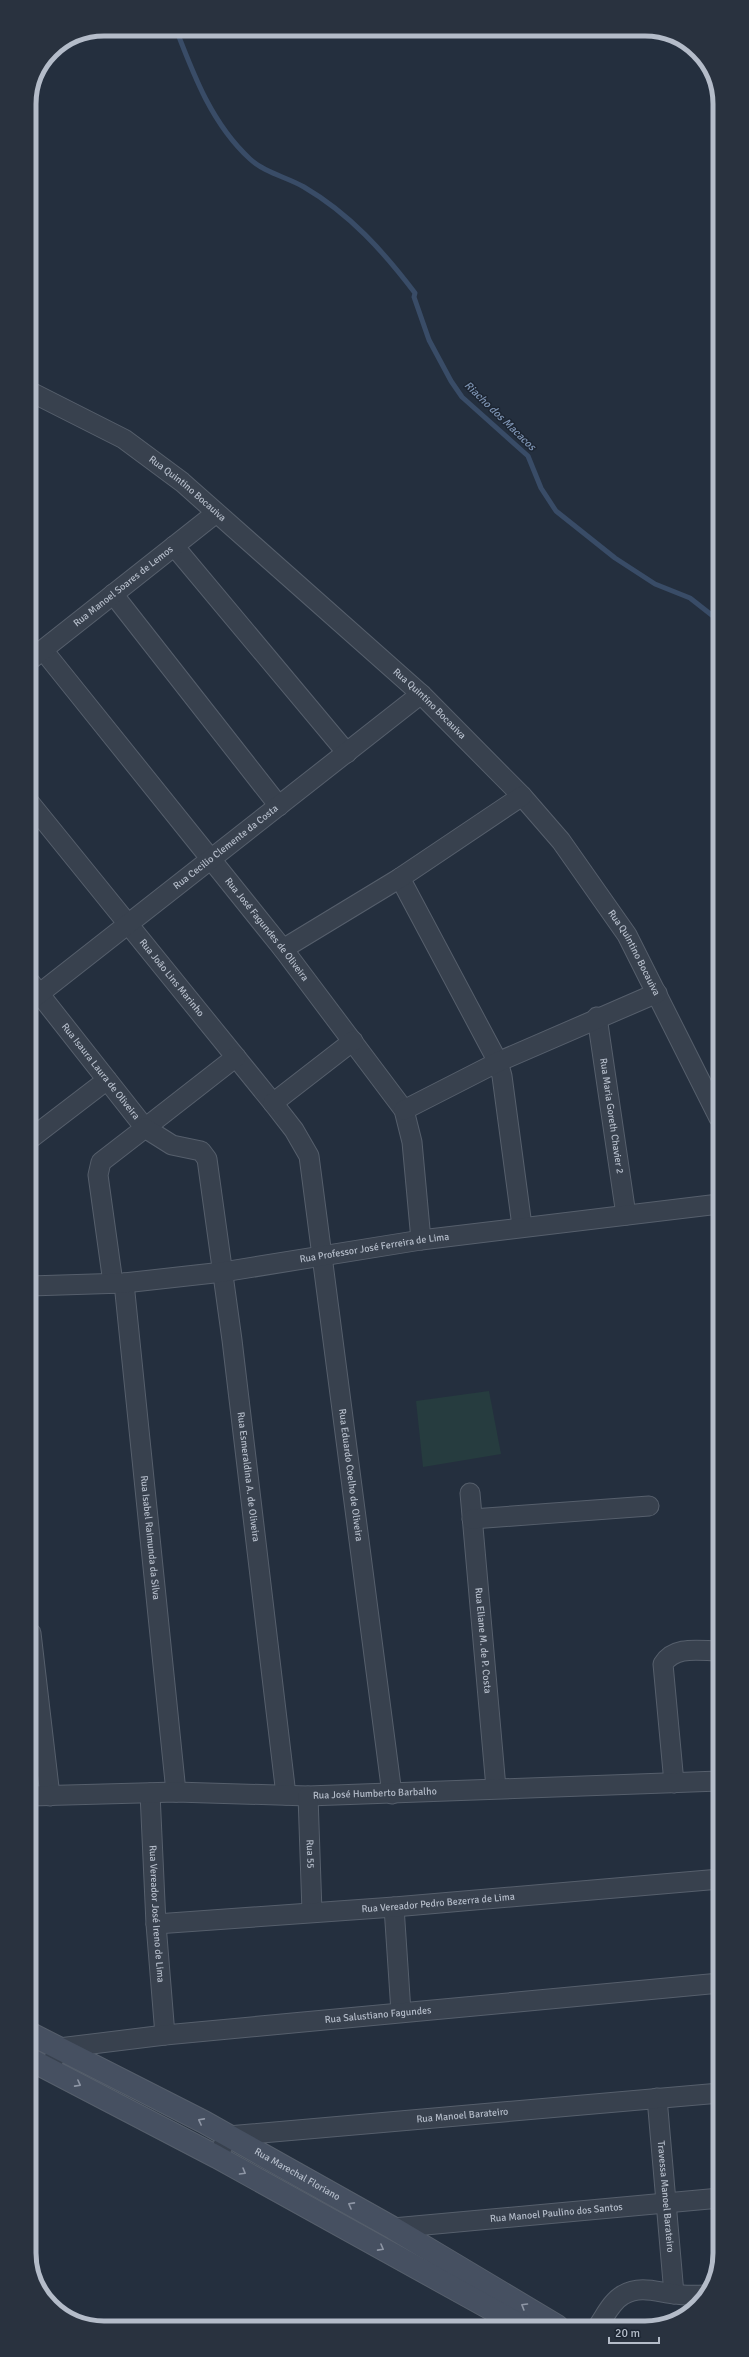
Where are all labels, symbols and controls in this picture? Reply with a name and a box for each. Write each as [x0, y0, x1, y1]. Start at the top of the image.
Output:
water label: Riacho dos Macacos [462, 379, 539, 454]
street label: Rua Quintino Bocauiva [146, 453, 228, 524]
street label: Rua Manoel Soares de Lemos [71, 543, 176, 629]
street label: Rua Quintino Bocauiva [391, 666, 468, 742]
street label: Rua Cecilio Clemente da Costa [171, 802, 281, 892]
street label: Rua José Fagundes de Oliveira [222, 875, 311, 984]
street label: Rua Quintino Bocauiva [605, 908, 663, 998]
street label: Rua João Lins Marinho [137, 937, 207, 1019]
street label: Rua Isaura Laura de Oliveira [59, 1021, 142, 1122]
street label: Rua Maria Goreth Chavier 2 [597, 1057, 626, 1175]
street label: Rua Professor José Ferreira de Lima [299, 1231, 450, 1266]
street label: Rua Eduardo Coelho de Oliveira [336, 1408, 365, 1542]
street label: Rua Esmeraldina A. de Oliveira [235, 1411, 262, 1542]
street label: Rua Isabel Raimunda da Silva [138, 1475, 162, 1600]
street label: Rua Eliane M. de P. Costa [472, 1587, 494, 1694]
street label: Rua José Humberto Barbalho [313, 1785, 437, 1802]
street label: Rua 55 [303, 1839, 317, 1869]
street label: Rua Vereador José Ireno de Lima [146, 1845, 167, 1983]
street label: Rua Vereador Pedro Bezerra de Lima [361, 1891, 515, 1915]
street label: Rua Salustiano Fagundes [324, 2004, 432, 2026]
one-way arrow [74, 2080, 81, 2087]
street label: Rua Manoel Barateiro [416, 2106, 509, 2126]
one-way arrow [198, 2118, 205, 2125]
street label: Travessa Manoel Barateiro [655, 2140, 676, 2253]
street label: Rua Marechal Floriano [252, 2146, 342, 2203]
one-way arrow [238, 2167, 246, 2174]
street label: Rua Manoel Paulino dos Santos [489, 2201, 624, 2225]
one-way arrow [348, 2202, 355, 2209]
one-way arrow [377, 2244, 384, 2251]
one-way arrow [521, 2303, 528, 2310]
scale bar [609, 2319, 659, 2345]
text: 20 m [615, 2326, 640, 2341]

